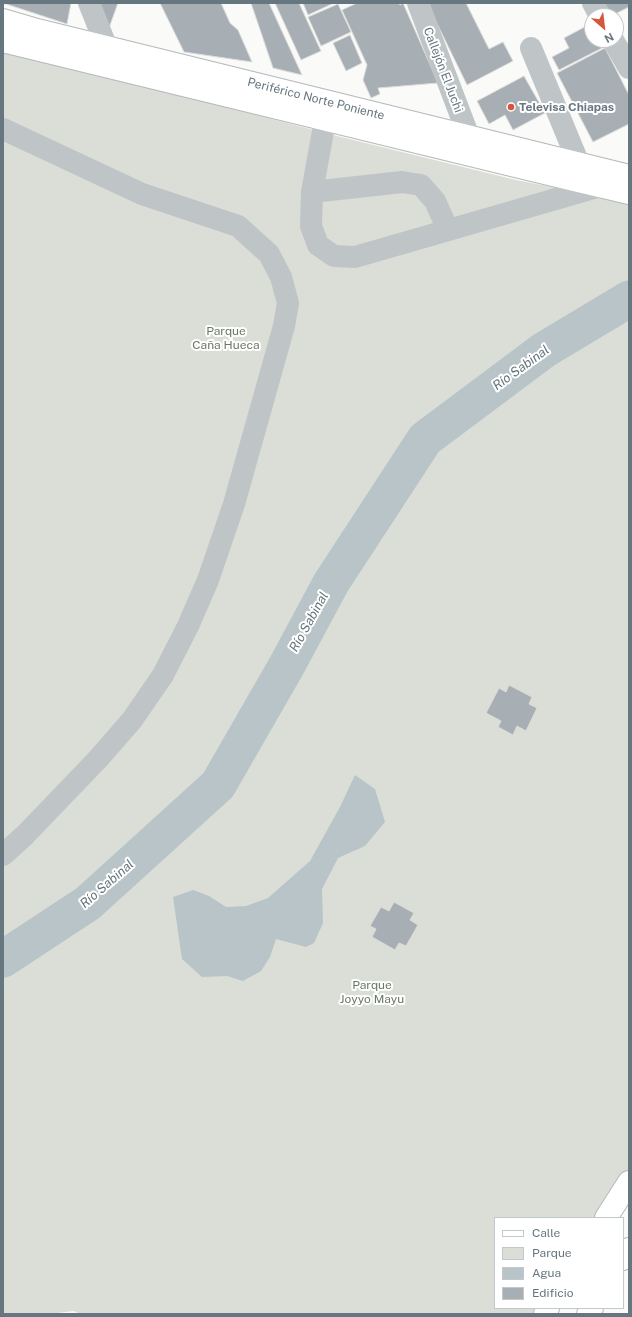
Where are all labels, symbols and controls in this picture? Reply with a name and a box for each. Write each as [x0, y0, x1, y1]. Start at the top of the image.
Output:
north arrow [584, 8, 624, 48]
street label: Callejón El Juchi [420, 25, 466, 115]
text: N [603, 30, 616, 45]
street label: Periférico Norte Poniente [246, 75, 386, 123]
place label: Televisa Chiapas [519, 100, 614, 114]
marker: Televisa Chiapas [506, 102, 516, 112]
park label: Parque Caña Hueca [192, 324, 260, 352]
water label: Río Sabinal [490, 342, 552, 394]
water label: Río Sabinal [286, 589, 332, 655]
water label: Río Sabinal [77, 856, 137, 912]
park label: Parque Joyyo Mayu [340, 978, 404, 1006]
legend [494, 1217, 624, 1309]
text: Calle [532, 1226, 560, 1240]
text: Parque [532, 1246, 572, 1260]
text: Agua [532, 1266, 561, 1280]
text: Edificio [532, 1286, 574, 1300]

